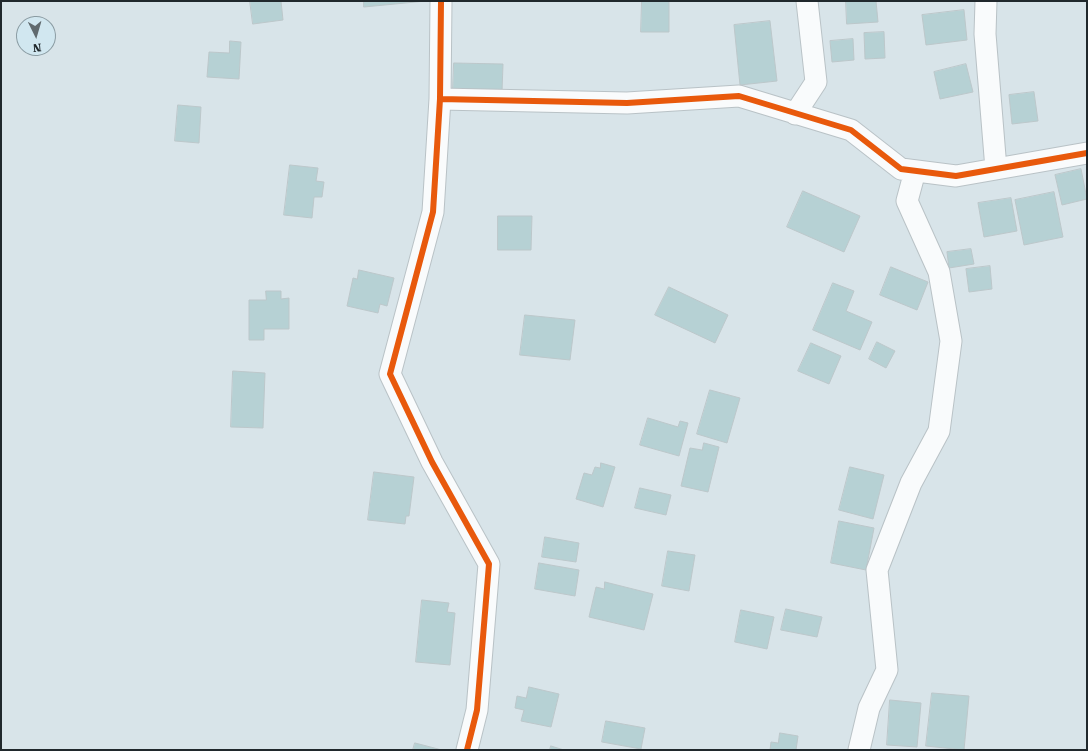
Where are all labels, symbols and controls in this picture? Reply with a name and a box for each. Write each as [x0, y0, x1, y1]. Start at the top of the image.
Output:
north arrow [16, 16, 56, 56]
text: N [32, 41, 42, 54]

